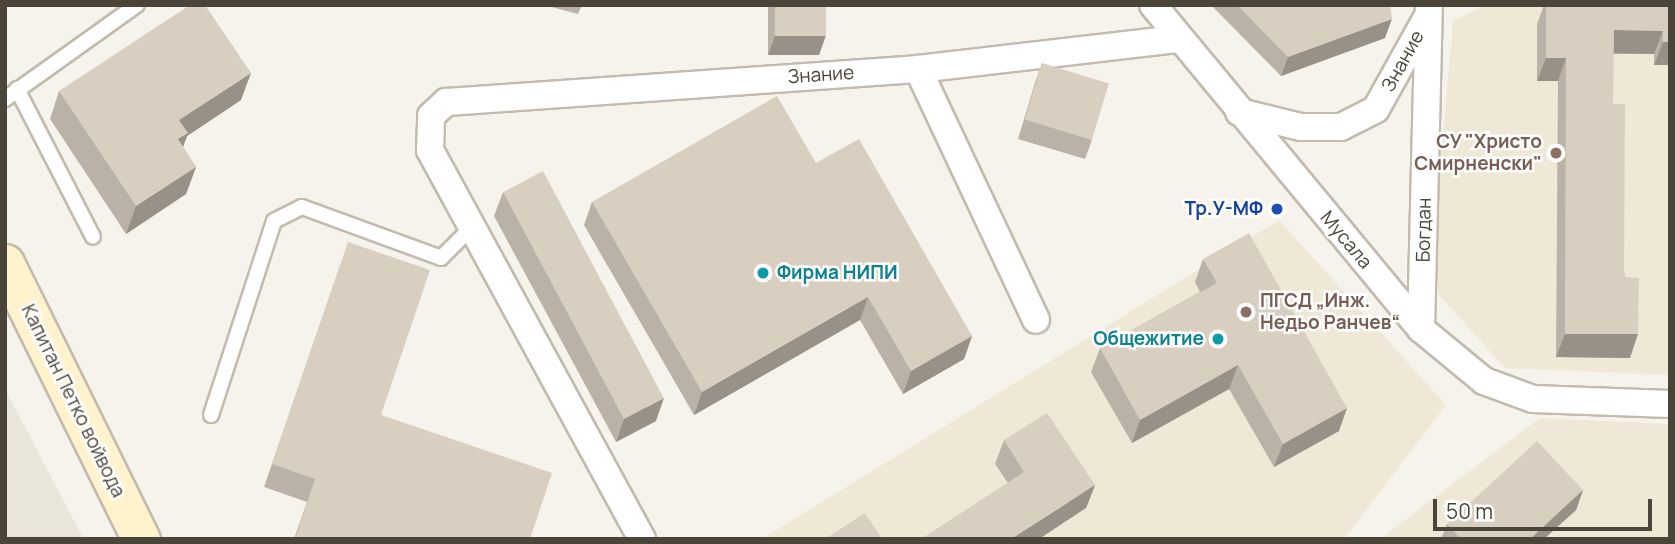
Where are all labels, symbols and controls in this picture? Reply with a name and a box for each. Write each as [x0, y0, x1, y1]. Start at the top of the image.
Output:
street label: Знание [1377, 26, 1429, 96]
street label: Знание [787, 61, 855, 89]
place label: СУ "Христо Смирненски" [1414, 131, 1542, 175]
marker: СУ "Христо Смирненски" [1548, 145, 1564, 161]
place label: Тр.У-МФ [1185, 198, 1263, 220]
street label: Богдан [1412, 198, 1436, 262]
marker: Тр.У-МФ [1269, 201, 1285, 217]
street label: Мусала [1315, 207, 1377, 273]
place label: Фирма НИПИ [777, 262, 898, 284]
marker: Фирма НИПИ [755, 265, 771, 281]
place label: ПГСД „Инж. Недьо Ранчев“ [1260, 290, 1400, 334]
street label: Капитан Петко войвода [16, 301, 130, 501]
marker: ПГСД „Инж. Недьо Ранчев“ [1238, 304, 1254, 320]
place label: Общежитие [1093, 328, 1204, 350]
marker: Общежитие [1210, 331, 1226, 347]
scale bar [1437, 484, 1656, 528]
text: 50 m [1446, 497, 1493, 525]

